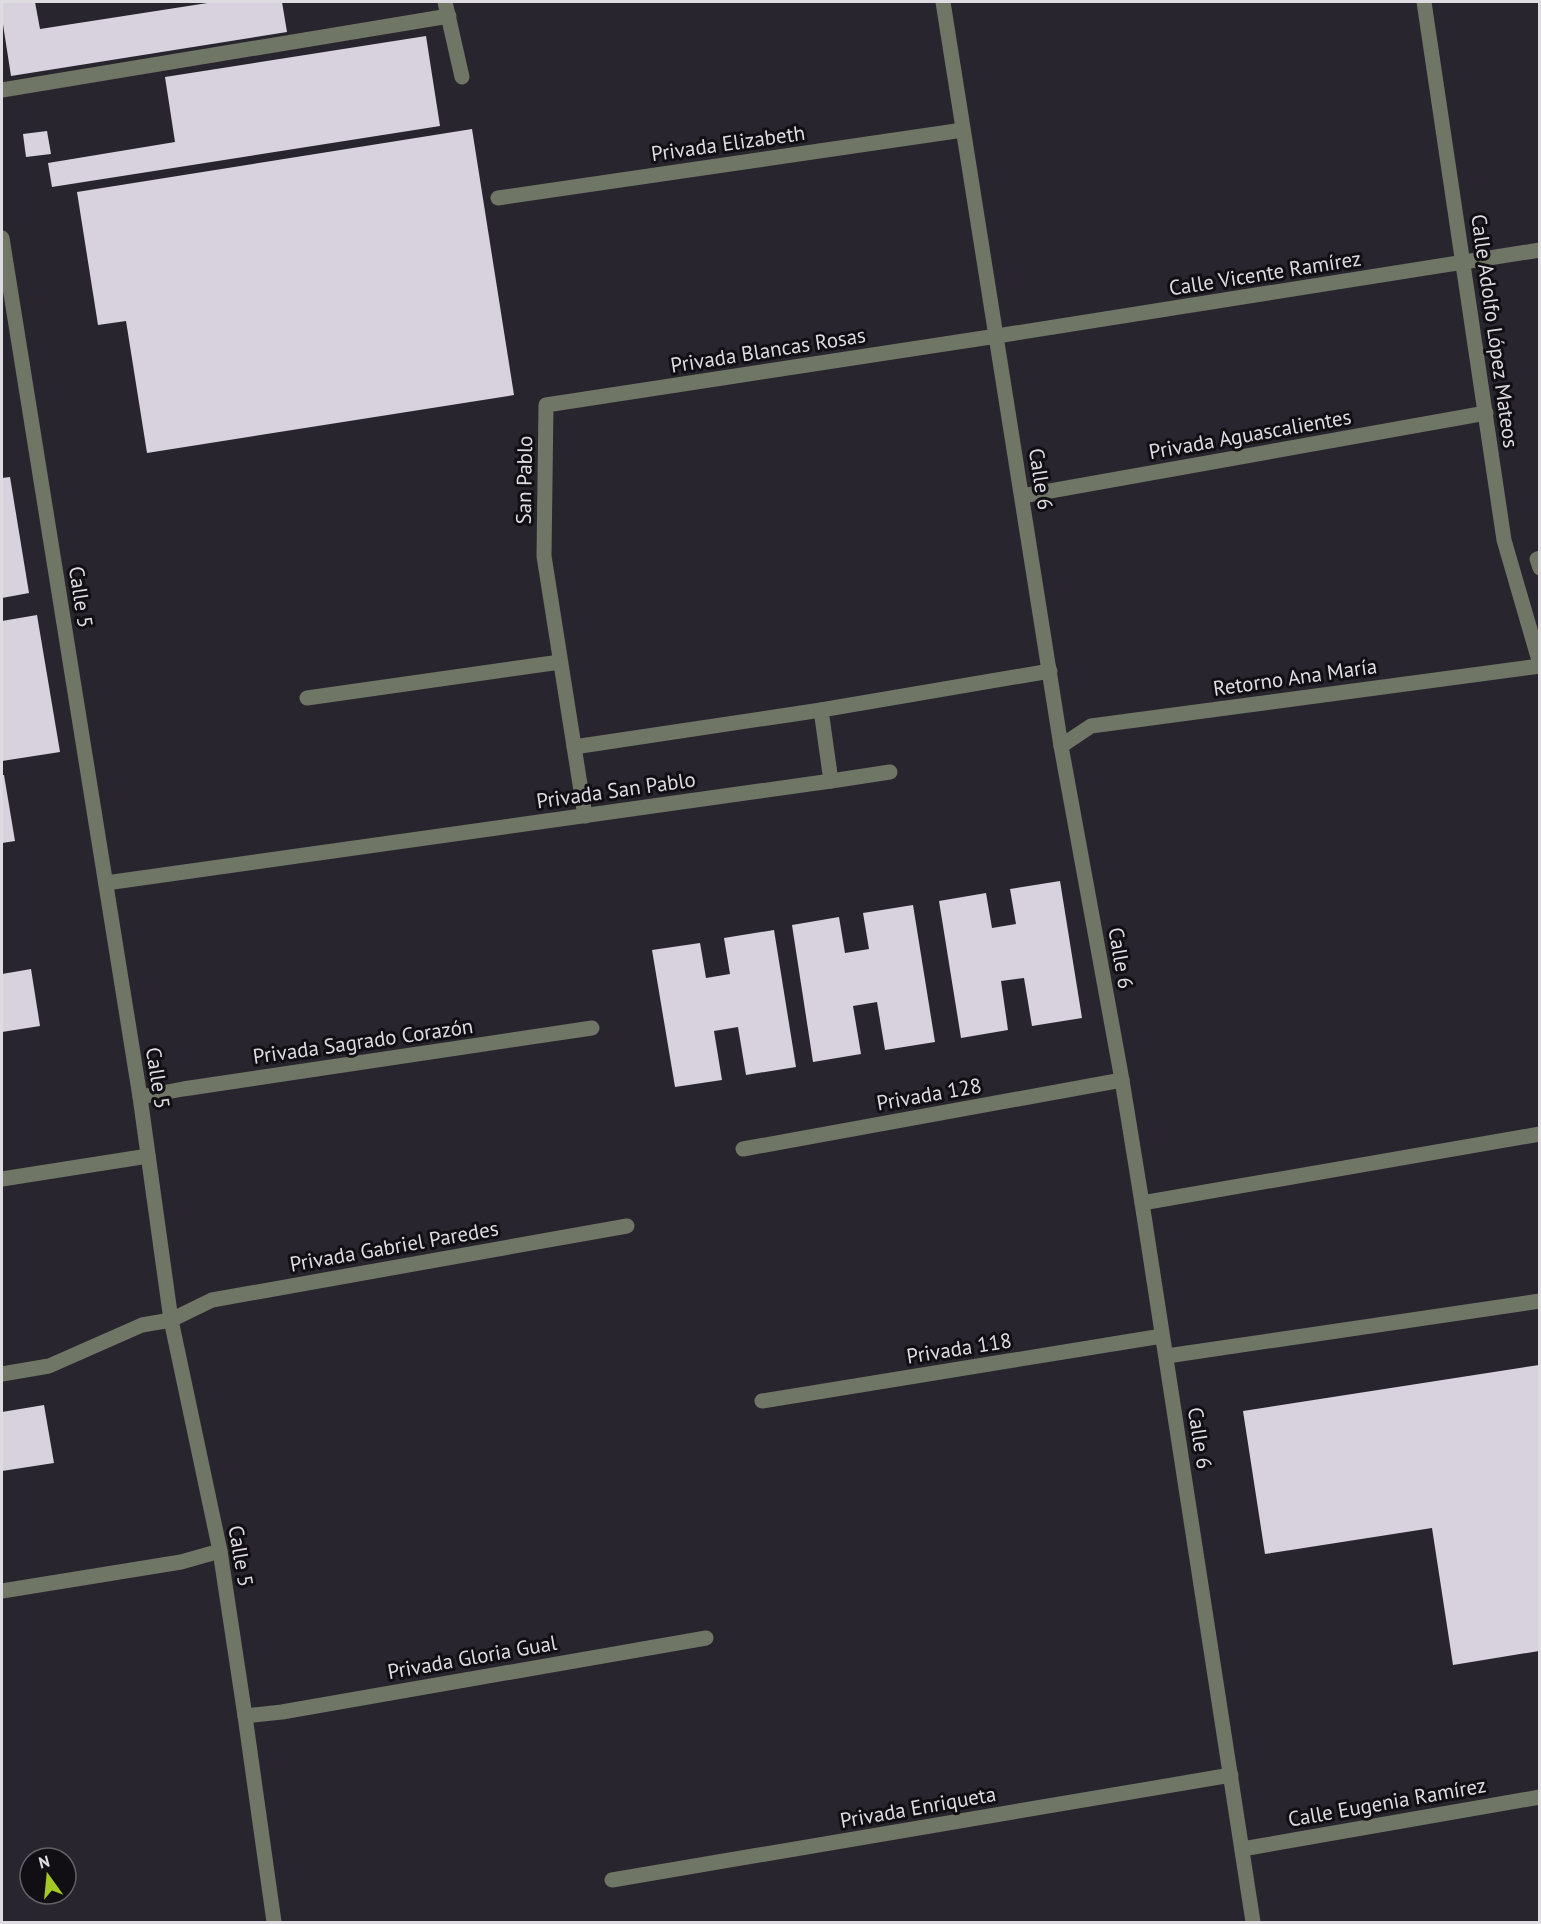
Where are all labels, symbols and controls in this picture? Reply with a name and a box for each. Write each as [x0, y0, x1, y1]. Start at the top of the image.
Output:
street label: Privada Elizabeth [649, 119, 807, 167]
street label: Calle Adolfo López Mateos [1465, 212, 1525, 450]
street label: Calle Vicente Ramírez [1167, 244, 1363, 302]
street label: Privada Blancas Rosas [669, 321, 867, 379]
street label: Privada Aguascalientes [1147, 403, 1353, 465]
street label: San Pablo [510, 435, 538, 525]
street label: Calle 6 [1023, 446, 1059, 512]
street label: Calle 5 [63, 564, 99, 630]
street label: Retorno Ana María [1211, 652, 1379, 702]
street label: Privada San Pablo [535, 765, 697, 815]
street label: Calle 6 [1102, 925, 1140, 991]
street label: Privada Sagrado Corazón [251, 1012, 475, 1070]
street label: Calle 5 [140, 1045, 176, 1111]
street label: Privada 128 [874, 1072, 984, 1116]
street label: Privada Gabriel Paredes [288, 1214, 500, 1278]
street label: Privada 118 [905, 1326, 1013, 1370]
street label: Calle 6 [1182, 1405, 1218, 1471]
street label: Calle 5 [222, 1523, 260, 1589]
street label: Privada Gloria Gual [385, 1629, 559, 1685]
street label: Calle Eugenia Ramírez [1286, 1771, 1488, 1833]
street label: Privada Enriqueta [838, 1780, 998, 1834]
north arrow [18, 1846, 78, 1906]
text: N [36, 1850, 52, 1873]

